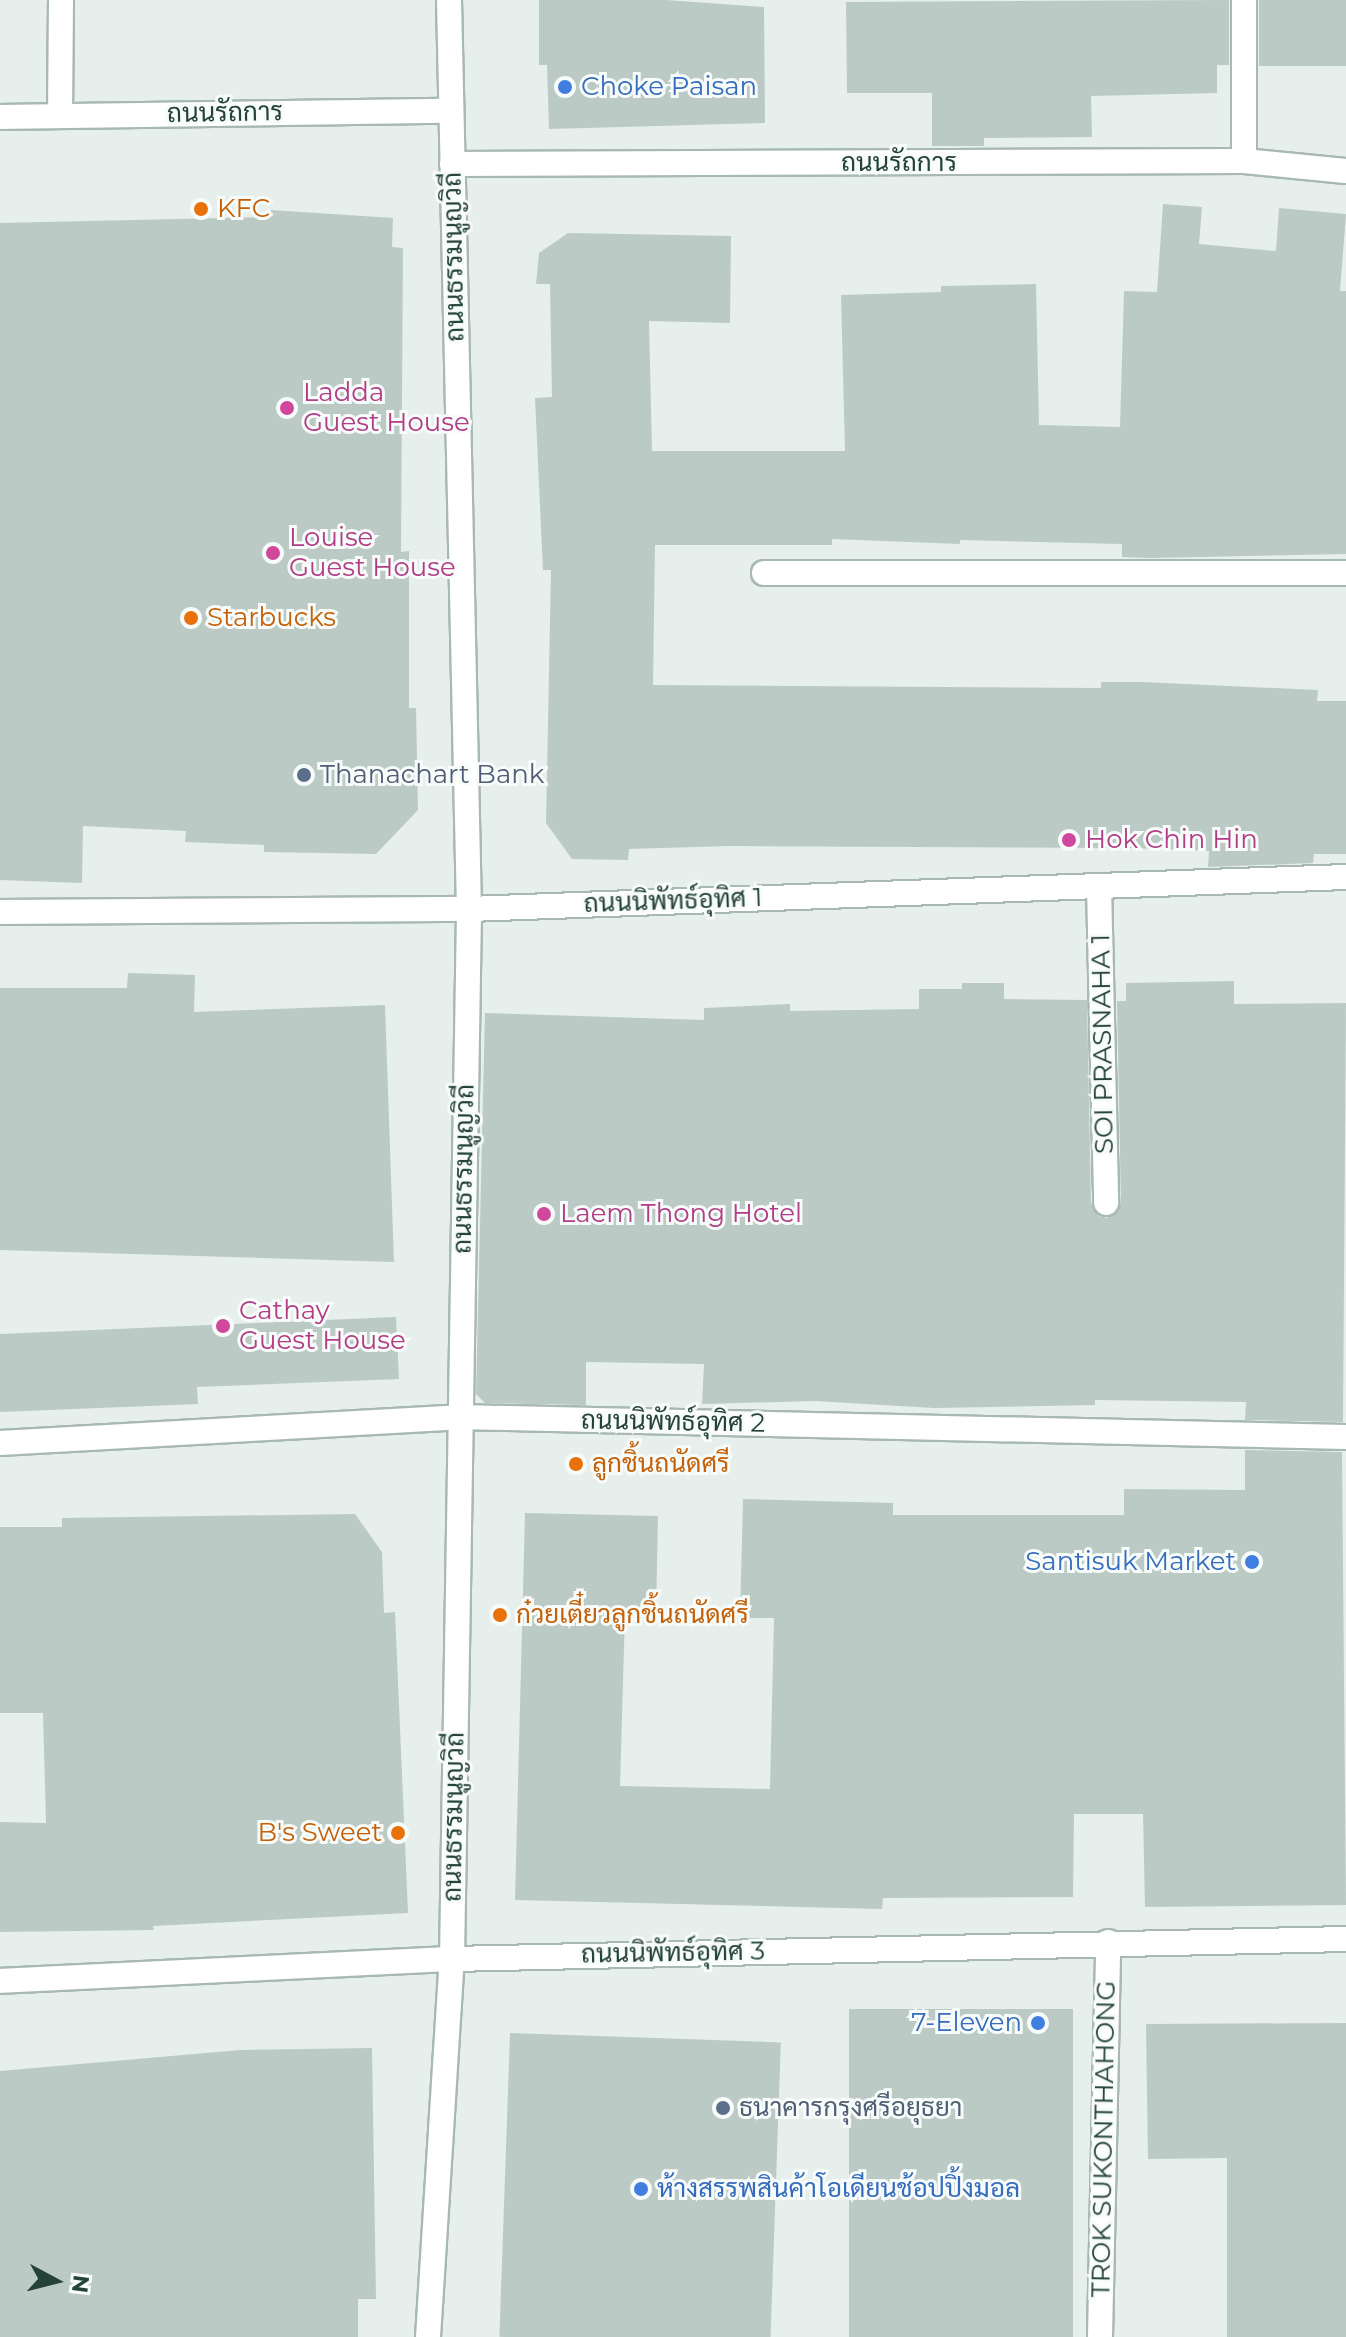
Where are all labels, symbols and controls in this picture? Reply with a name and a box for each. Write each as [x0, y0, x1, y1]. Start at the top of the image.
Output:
place label: Choke Paisan [581, 71, 757, 103]
marker: Choke Paisan [556, 78, 574, 96]
street label: ถนนรัถการ [167, 96, 283, 130]
street label: ถนนรัถการ [841, 147, 957, 179]
street label: ถนนธรรมนูญวิถี [437, 172, 471, 342]
place label: KFC [217, 193, 270, 225]
marker: KFC [192, 200, 210, 218]
place label: Ladda Guest House [303, 377, 470, 438]
marker: Ladda Guest House [278, 399, 296, 417]
place label: Louise Guest House [289, 522, 456, 584]
marker: Louise Guest House [264, 544, 282, 562]
place label: Starbucks [207, 602, 336, 634]
marker: Starbucks [182, 609, 200, 627]
place label: Thanachart Bank [320, 759, 544, 791]
marker: Thanachart Bank [295, 766, 313, 784]
place label: Hok Chin Hin [1085, 824, 1258, 856]
marker: Hok Chin Hin [1060, 831, 1078, 849]
street label: ถนนนิพัทธ์อุทิศ 1 [583, 882, 763, 920]
street label: SOI PRASNAHA 1 [1085, 934, 1121, 1154]
street label: ถนนธรรมนูญวิถี [447, 1084, 481, 1254]
place label: Laem Thong Hotel [560, 1198, 802, 1230]
marker: Laem Thong Hotel [535, 1205, 553, 1223]
place label: Cathay Guest House [239, 1295, 406, 1356]
marker: Cathay Guest House [214, 1317, 232, 1335]
street label: ถนนนิพัทธ์อุทิศ 2 [581, 1405, 765, 1439]
place label: ลูกชิ้นถนัดศรี [592, 1448, 730, 1480]
marker: ลูกชิ้นถนัดศรี [567, 1455, 585, 1473]
place label: Santisuk Market [1025, 1546, 1236, 1578]
marker: Santisuk Market [1243, 1553, 1261, 1571]
place label: ก๋วยเตี๋ยวลูกชิ้นถนัดศรี [516, 1599, 749, 1631]
marker: ก๋วยเตี๋ยวลูกชิ้นถนัดศรี [491, 1606, 509, 1624]
street label: ถนนธรรมนูญวิถี [437, 1732, 471, 1902]
place label: B's Sweet [257, 1817, 382, 1849]
marker: B's Sweet [389, 1824, 407, 1842]
street label: ถนนนิพัทธ์อุทิศ 3 [581, 1936, 765, 1970]
street label: TROK SUKONTHAHONG [1086, 1980, 1122, 2298]
place label: 7-Eleven [911, 2007, 1022, 2039]
marker: 7-Eleven [1029, 2014, 1047, 2032]
place label: ธนาคารกรุงศรีอยุธยา [739, 2092, 962, 2124]
marker: ธนาคารกรุงศรีอยุธยา [714, 2099, 732, 2117]
place label: ห้างสรรพสินค้าโอเดียนช้อปปิ้งมอล [657, 2173, 1020, 2205]
marker: ห้างสรรพสินค้าโอเดียนช้อปปิ้งมอล [632, 2180, 650, 2198]
north arrow [16, 2241, 96, 2321]
text: N [66, 2274, 95, 2294]

